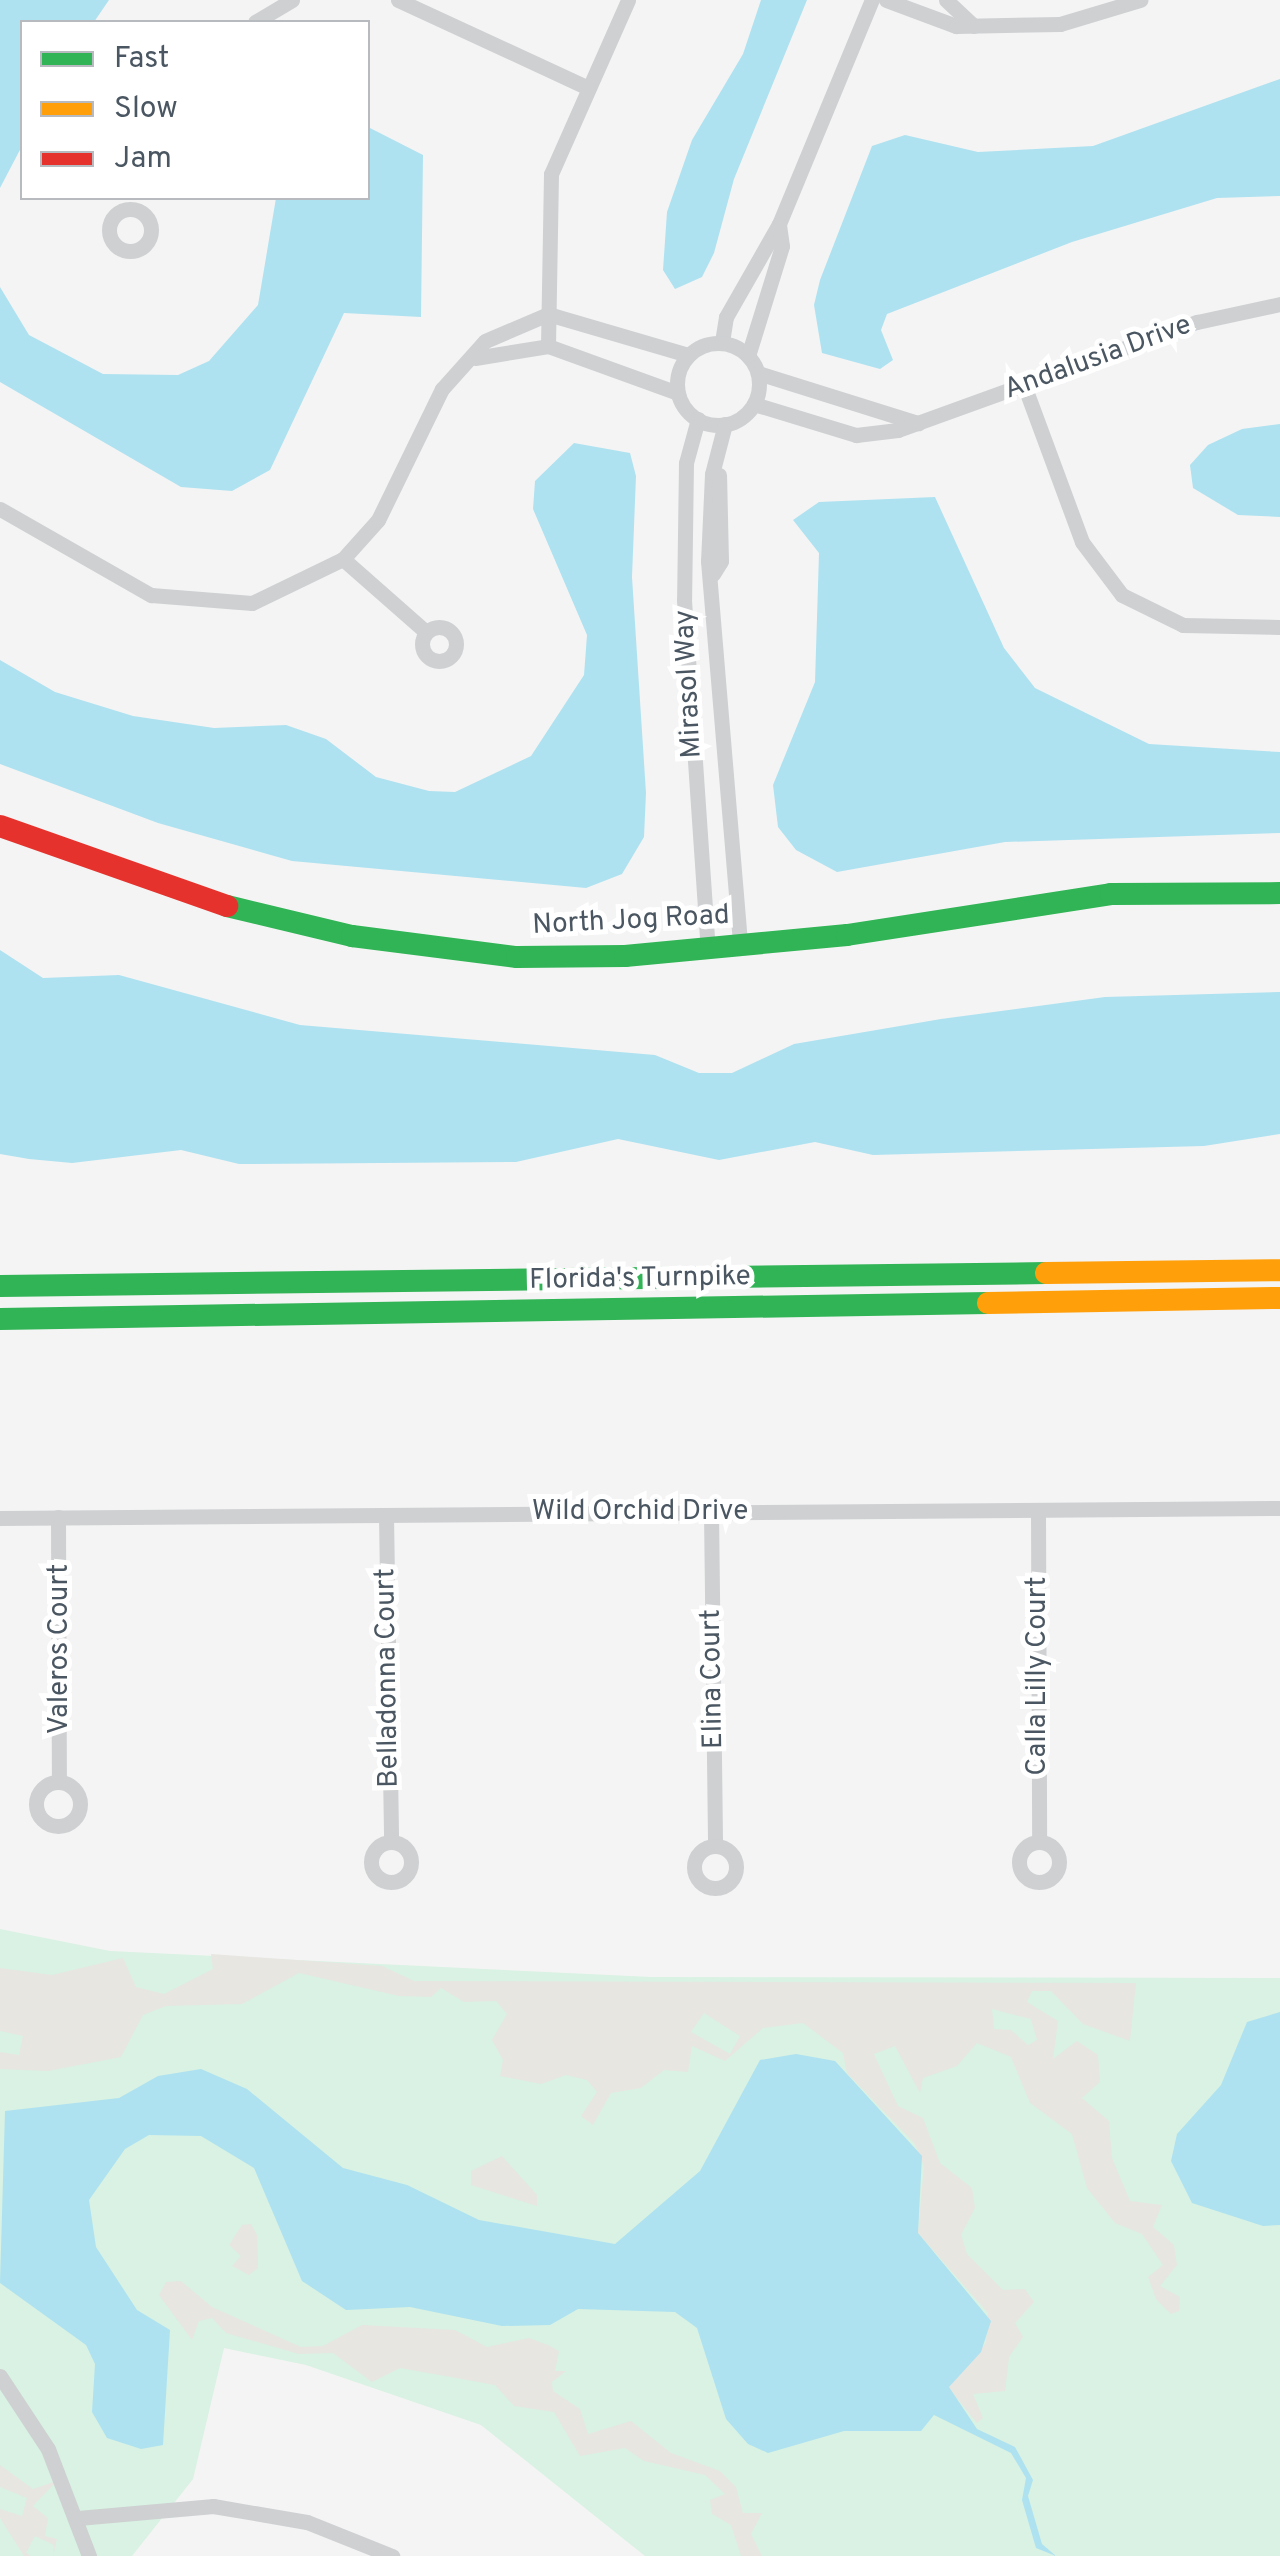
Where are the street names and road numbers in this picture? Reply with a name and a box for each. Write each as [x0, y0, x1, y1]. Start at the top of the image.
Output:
street label: Andalusia Drive [1000, 309, 1196, 407]
street label: Mirasol Way [668, 609, 710, 759]
street label: North Jog Road [531, 899, 731, 943]
street label: Florida's Turnpike [528, 1260, 752, 1298]
street label: Wild Orchid Drive [532, 1495, 748, 1529]
street label: Valeros Court [43, 1564, 77, 1734]
street label: Belladonna Court [369, 1568, 407, 1788]
street label: Calla Lilly Court [1021, 1576, 1055, 1776]
street label: Elina Court [695, 1609, 731, 1749]

